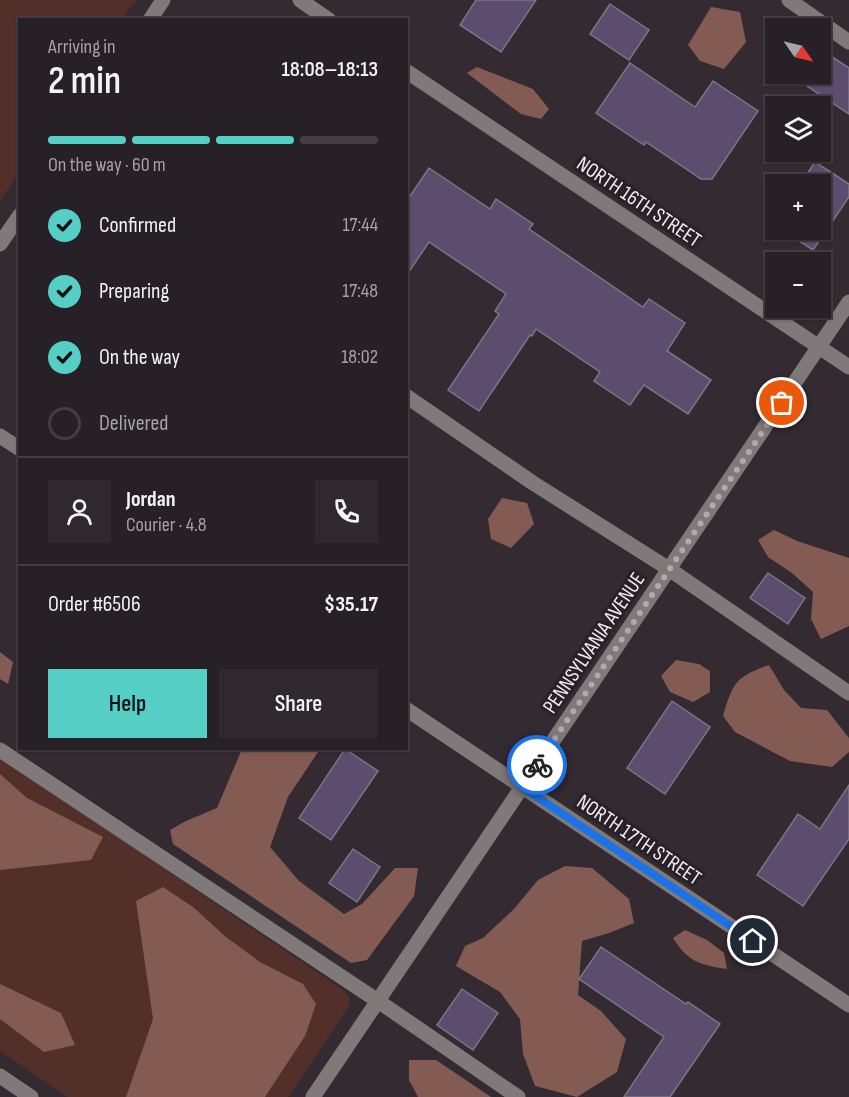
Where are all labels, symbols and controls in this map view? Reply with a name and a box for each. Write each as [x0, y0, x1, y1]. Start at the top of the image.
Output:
north arrow [765, 18, 831, 84]
map controls [765, 18, 831, 318]
text: Arriving in [48, 35, 116, 59]
text: 18:08–18:13 [282, 56, 378, 83]
text: 2 min [48, 58, 121, 105]
button: layers [765, 96, 831, 162]
street label: NORTH 16TH STREET [572, 151, 706, 253]
text: On the way · 60 m [48, 153, 166, 177]
button: + [765, 174, 831, 240]
icon: check [48, 209, 81, 242]
text: Confirmed [99, 212, 176, 239]
text: 17:44 [343, 213, 378, 237]
button: − [765, 252, 831, 318]
icon: check [48, 275, 81, 308]
text: Preparing [99, 278, 169, 305]
text: 17:48 [342, 279, 378, 303]
icon: check [48, 341, 81, 374]
text: On the way [99, 344, 180, 371]
text: 18:02 [341, 345, 378, 369]
pin [756, 377, 807, 428]
icon: bag [765, 386, 798, 419]
text: Delivered [99, 410, 168, 437]
button: person [48, 480, 111, 543]
button: phone [315, 480, 378, 543]
text: Jordan [126, 486, 175, 513]
text: Courier · 4.8 [126, 513, 207, 537]
street label: PENNSYLVANIA AVENUE [538, 568, 650, 718]
text: Order #6506 [48, 591, 141, 618]
text: $35.17 [324, 591, 378, 618]
button: Help [48, 669, 207, 738]
button: Share [219, 669, 378, 738]
courier [507, 735, 567, 795]
icon: bike [521, 749, 554, 782]
street label: NORTH 17TH STREET [572, 789, 706, 891]
pin [727, 915, 778, 966]
icon: home [736, 924, 769, 957]

